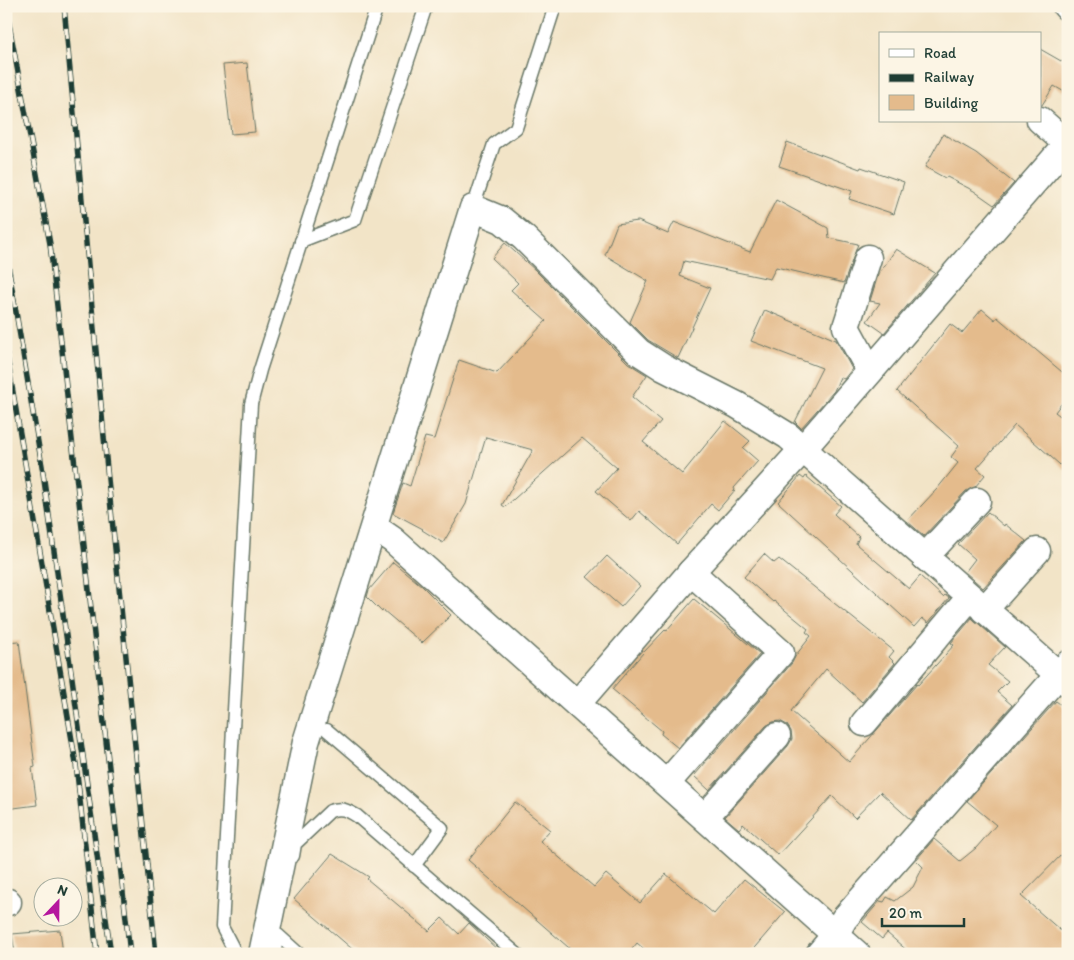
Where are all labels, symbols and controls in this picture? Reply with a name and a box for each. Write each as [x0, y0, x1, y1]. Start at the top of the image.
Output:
legend [879, 32, 1042, 122]
text: Road [924, 44, 957, 62]
text: Railway [924, 68, 974, 86]
text: Building [924, 94, 978, 112]
north arrow [32, 878, 82, 928]
text: N [55, 881, 70, 900]
scale bar [882, 895, 964, 927]
text: 20 m [889, 904, 923, 922]

